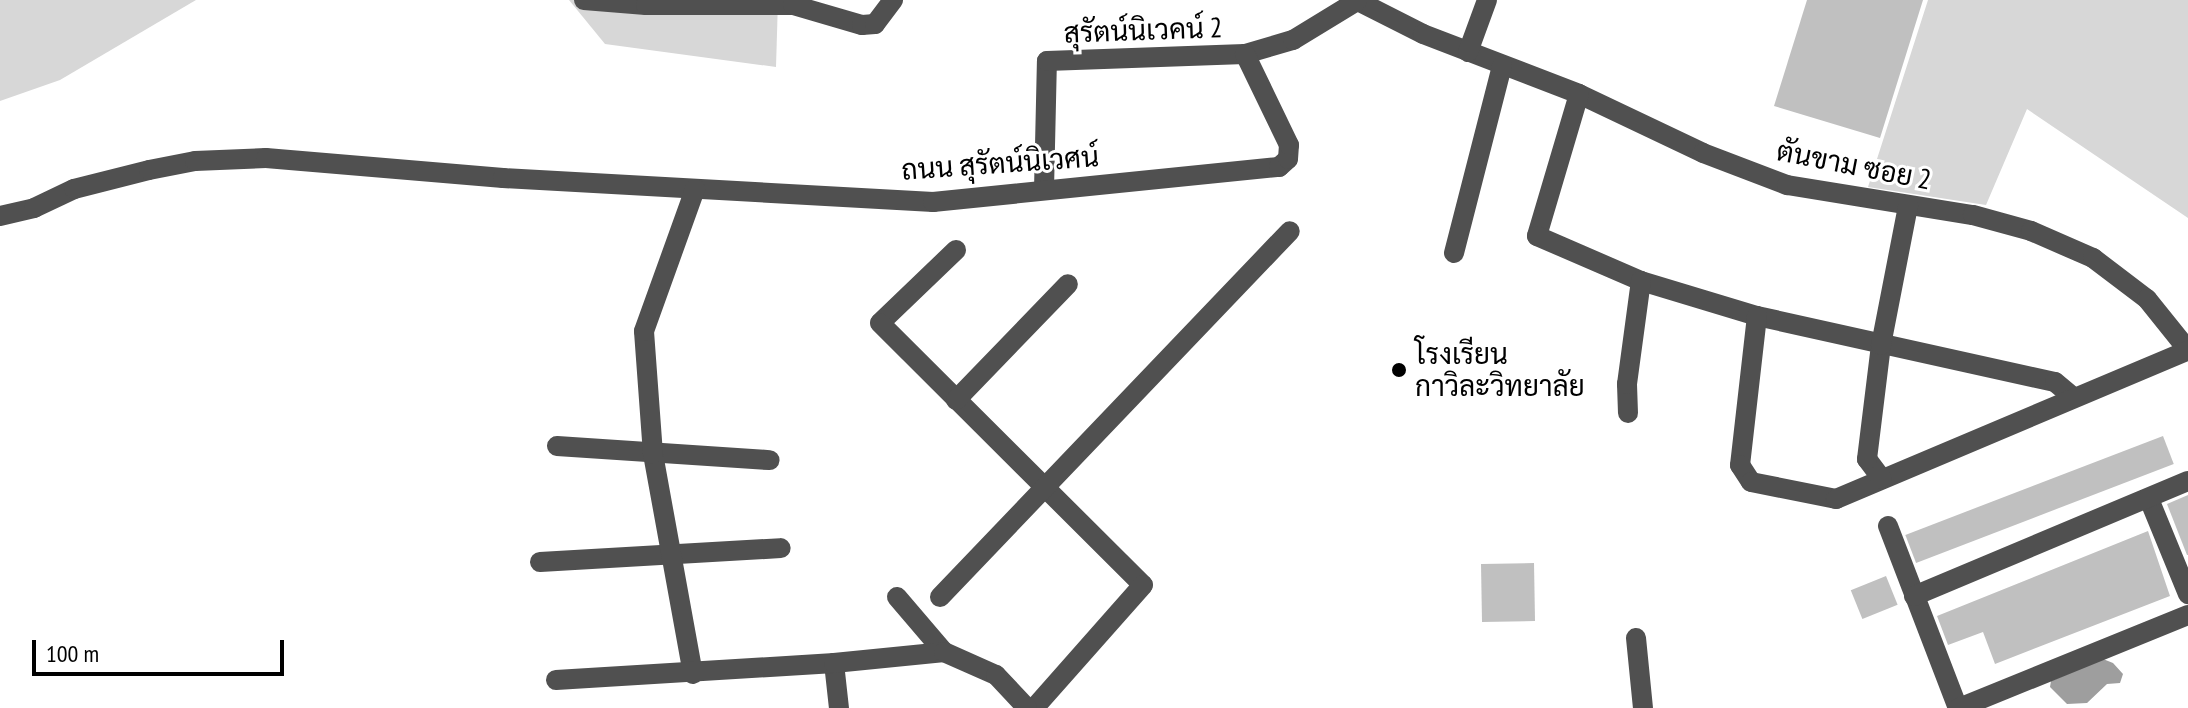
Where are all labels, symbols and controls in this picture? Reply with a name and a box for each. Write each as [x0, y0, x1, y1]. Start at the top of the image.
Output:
street label: สุรัตน์นิเวคน์ 2 [1063, 10, 1223, 50]
street label: ตันขาม ซอย 2 [1774, 134, 1934, 196]
street label: ถนน สุรัตน์นิเวศน์ [900, 139, 1100, 187]
place label: โรงเรียน กาวิละวิทยาลัย [1415, 337, 1585, 403]
marker: โรงเรียน กาวิละวิทยาลัย [1390, 361, 1408, 379]
scale bar [36, 624, 288, 674]
text: 100 m [46, 638, 99, 669]

